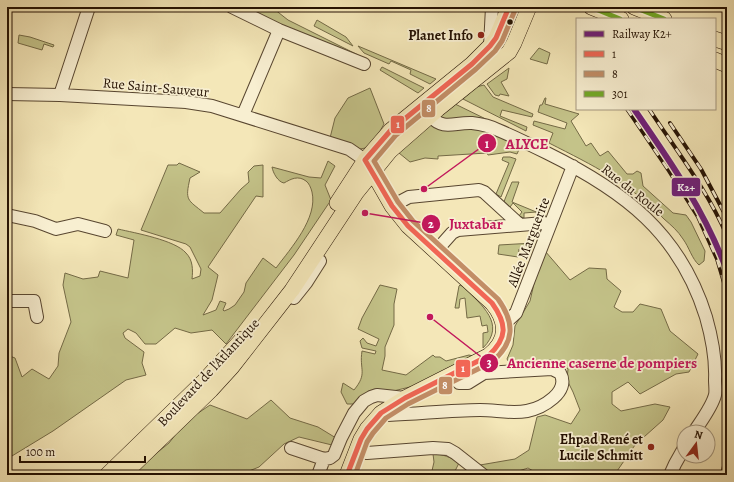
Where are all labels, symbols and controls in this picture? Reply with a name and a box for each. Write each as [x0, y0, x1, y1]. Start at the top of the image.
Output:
unlabelled marker [505, 17, 515, 27]
legend [576, 18, 716, 110]
place label: Planet Info [408, 26, 473, 45]
text: Railway K2+ [612, 26, 672, 42]
marker: Planet Info [476, 30, 486, 40]
text: 1 [612, 46, 616, 62]
text: 8 [612, 66, 618, 82]
street label: Rue Saint-Sauveur [102, 73, 210, 102]
text: 301 [612, 86, 628, 102]
line badge: 8 [421, 99, 436, 118]
text: 8 [426, 101, 432, 116]
line badge: 1 [390, 115, 405, 134]
text: 1 [396, 117, 400, 132]
callout: ALYCE [477, 130, 556, 157]
text: ALYCE [505, 134, 549, 154]
text: 1 [485, 136, 490, 152]
street label: Rue du Roule [597, 160, 668, 221]
line badge: K2+ [671, 177, 701, 197]
text: K2+ [677, 180, 695, 195]
street label: Allée Marguerite [502, 195, 554, 291]
callout: Juxtabar [421, 210, 510, 237]
text: Juxtabar [449, 214, 503, 234]
text: 2 [428, 216, 434, 232]
street label: Boulevard de l'Atlantique [153, 314, 264, 431]
callout: Ancienne caserne de pompiers [479, 349, 705, 376]
text: Ancienne caserne de pompiers [506, 353, 697, 373]
text: 3 [486, 355, 492, 371]
line badge: 1 [455, 359, 471, 378]
text: 1 [461, 361, 465, 376]
line badge: 8 [438, 376, 453, 395]
text: 8 [442, 378, 448, 393]
north arrow [676, 424, 716, 464]
text: N [693, 427, 704, 443]
place label: Ehpad René et Lucile Schmitt [559, 430, 643, 465]
scale bar [20, 438, 145, 464]
marker: Ehpad René et Lucile Schmitt [646, 442, 656, 452]
text: 100 m [26, 444, 55, 460]

